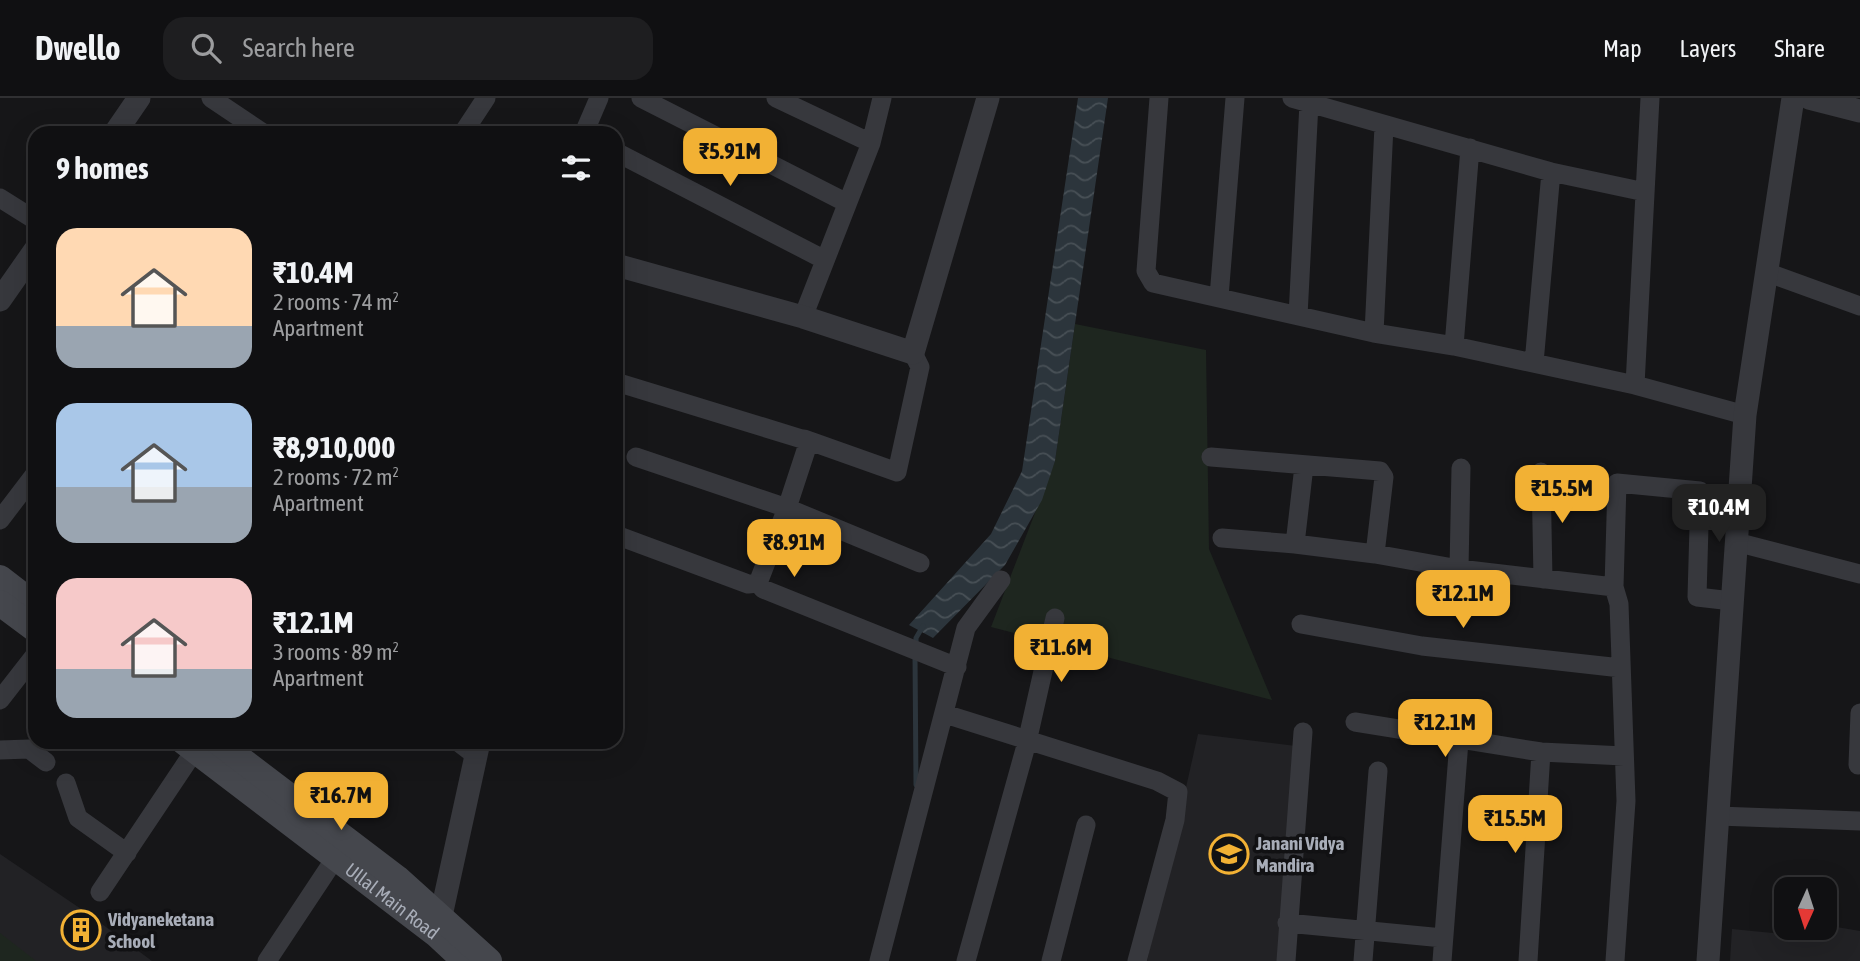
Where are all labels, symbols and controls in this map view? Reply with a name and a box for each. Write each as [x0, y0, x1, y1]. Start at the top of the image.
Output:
search box [163, 17, 653, 80]
text: Dwello [35, 29, 121, 67]
icon: search [187, 29, 225, 67]
text: Search here [243, 33, 355, 63]
text: Map [1603, 35, 1642, 62]
text: Layers [1680, 35, 1736, 62]
text: Share [1774, 35, 1825, 62]
pin: ₹5.91M [673, 129, 787, 188]
text: ₹5.91M [699, 138, 761, 164]
icon: filters [557, 149, 595, 187]
text: 9 homes [56, 151, 149, 185]
text: ₹10.4M [273, 255, 354, 289]
icon: home [112, 256, 196, 340]
text: 2 rooms · 74 m² [273, 289, 399, 315]
text: Apartment [273, 315, 364, 341]
text: ₹8,910,000 [273, 430, 395, 464]
icon: home [112, 431, 196, 515]
text: 2 rooms · 72 m² [273, 464, 399, 490]
pin: ₹15.5M [1505, 466, 1619, 525]
text: ₹15.5M [1531, 475, 1593, 501]
pin: ₹10.4M [1662, 484, 1776, 544]
text: Apartment [273, 490, 364, 516]
text: ₹10.4M [1688, 494, 1750, 520]
pin: ₹8.91M [737, 519, 851, 579]
text: ₹8.91M [763, 529, 825, 555]
pin: ₹12.1M [1406, 570, 1520, 630]
text: ₹12.1M [1432, 580, 1494, 606]
text: ₹12.1M [273, 605, 354, 639]
icon: home [112, 606, 196, 690]
pin: ₹11.6M [1004, 624, 1118, 684]
text: ₹11.6M [1030, 634, 1092, 660]
text: 3 rooms · 89 m² [273, 639, 399, 665]
text: Apartment [273, 665, 364, 691]
pin: ₹12.1M [1388, 700, 1502, 759]
text: ₹12.1M [1414, 709, 1476, 735]
pin: ₹16.7M [284, 772, 398, 832]
text: ₹16.7M [310, 782, 372, 808]
pin: ₹15.5M [1458, 796, 1572, 855]
text: ₹15.5M [1484, 805, 1546, 831]
place label: Janani Vidya Mandira [1255, 832, 1344, 876]
school or university icon: Janani Vidya Mandira [1208, 833, 1250, 875]
street label: Ullal Main Road [341, 858, 443, 944]
north arrow [1774, 877, 1838, 940]
map controls [1774, 877, 1837, 940]
place label: Vidyaneketana School [107, 908, 214, 952]
building icon: Vidyaneketana School [60, 909, 102, 951]

